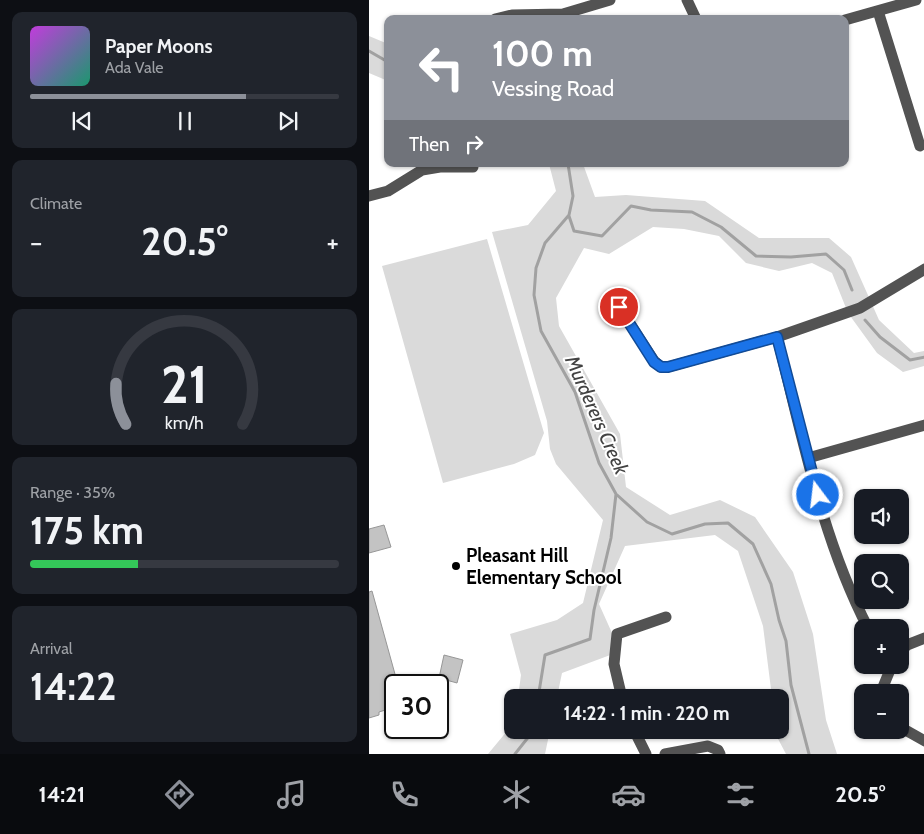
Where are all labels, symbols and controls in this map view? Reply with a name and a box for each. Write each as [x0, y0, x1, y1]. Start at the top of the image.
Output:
text: 100 m [492, 32, 593, 75]
text: Paper Moons [105, 35, 213, 58]
icon: left [409, 35, 474, 100]
text: Ada Vale [105, 58, 164, 77]
text: Vessing Road [492, 75, 614, 102]
icon: previous [68, 107, 96, 135]
icon: pause [171, 107, 199, 135]
icon: next [274, 107, 302, 135]
icon: right [460, 130, 488, 158]
text: Then [409, 133, 450, 156]
text: Climate [30, 194, 82, 213]
text: 20.5° [141, 218, 228, 265]
text: − [30, 225, 42, 259]
text: + [327, 225, 339, 259]
pin [598, 286, 640, 328]
icon: arrive [605, 293, 633, 321]
water label: Murderers Creek [560, 351, 634, 479]
text: 21 [161, 353, 208, 416]
text: km/h [165, 412, 204, 433]
position arrow [791, 468, 843, 520]
text: Range · 35% [30, 483, 115, 502]
map controls [854, 489, 909, 739]
button: sound [854, 489, 909, 544]
text: 175 km [30, 507, 144, 554]
place label: Pleasant Hill Elementary School [466, 544, 622, 589]
button: search [854, 554, 909, 609]
marker: Pleasant Hill Elementary School [450, 560, 462, 572]
button: + [854, 619, 909, 674]
text: Arrival [30, 639, 73, 658]
text: 14:22 [30, 663, 116, 710]
speed limit sign: 30 [384, 674, 449, 739]
button: − [854, 684, 909, 739]
text: 14:22 · 1 min · 220 m [563, 702, 730, 725]
icon: directions [162, 777, 197, 812]
icon: music [274, 777, 309, 812]
icon: phone [387, 777, 422, 812]
icon: climate [499, 777, 534, 812]
icon: car [611, 777, 646, 812]
icon: filters [723, 777, 758, 812]
text: 14:21 [39, 781, 85, 808]
text: 20.5° [835, 781, 885, 808]

